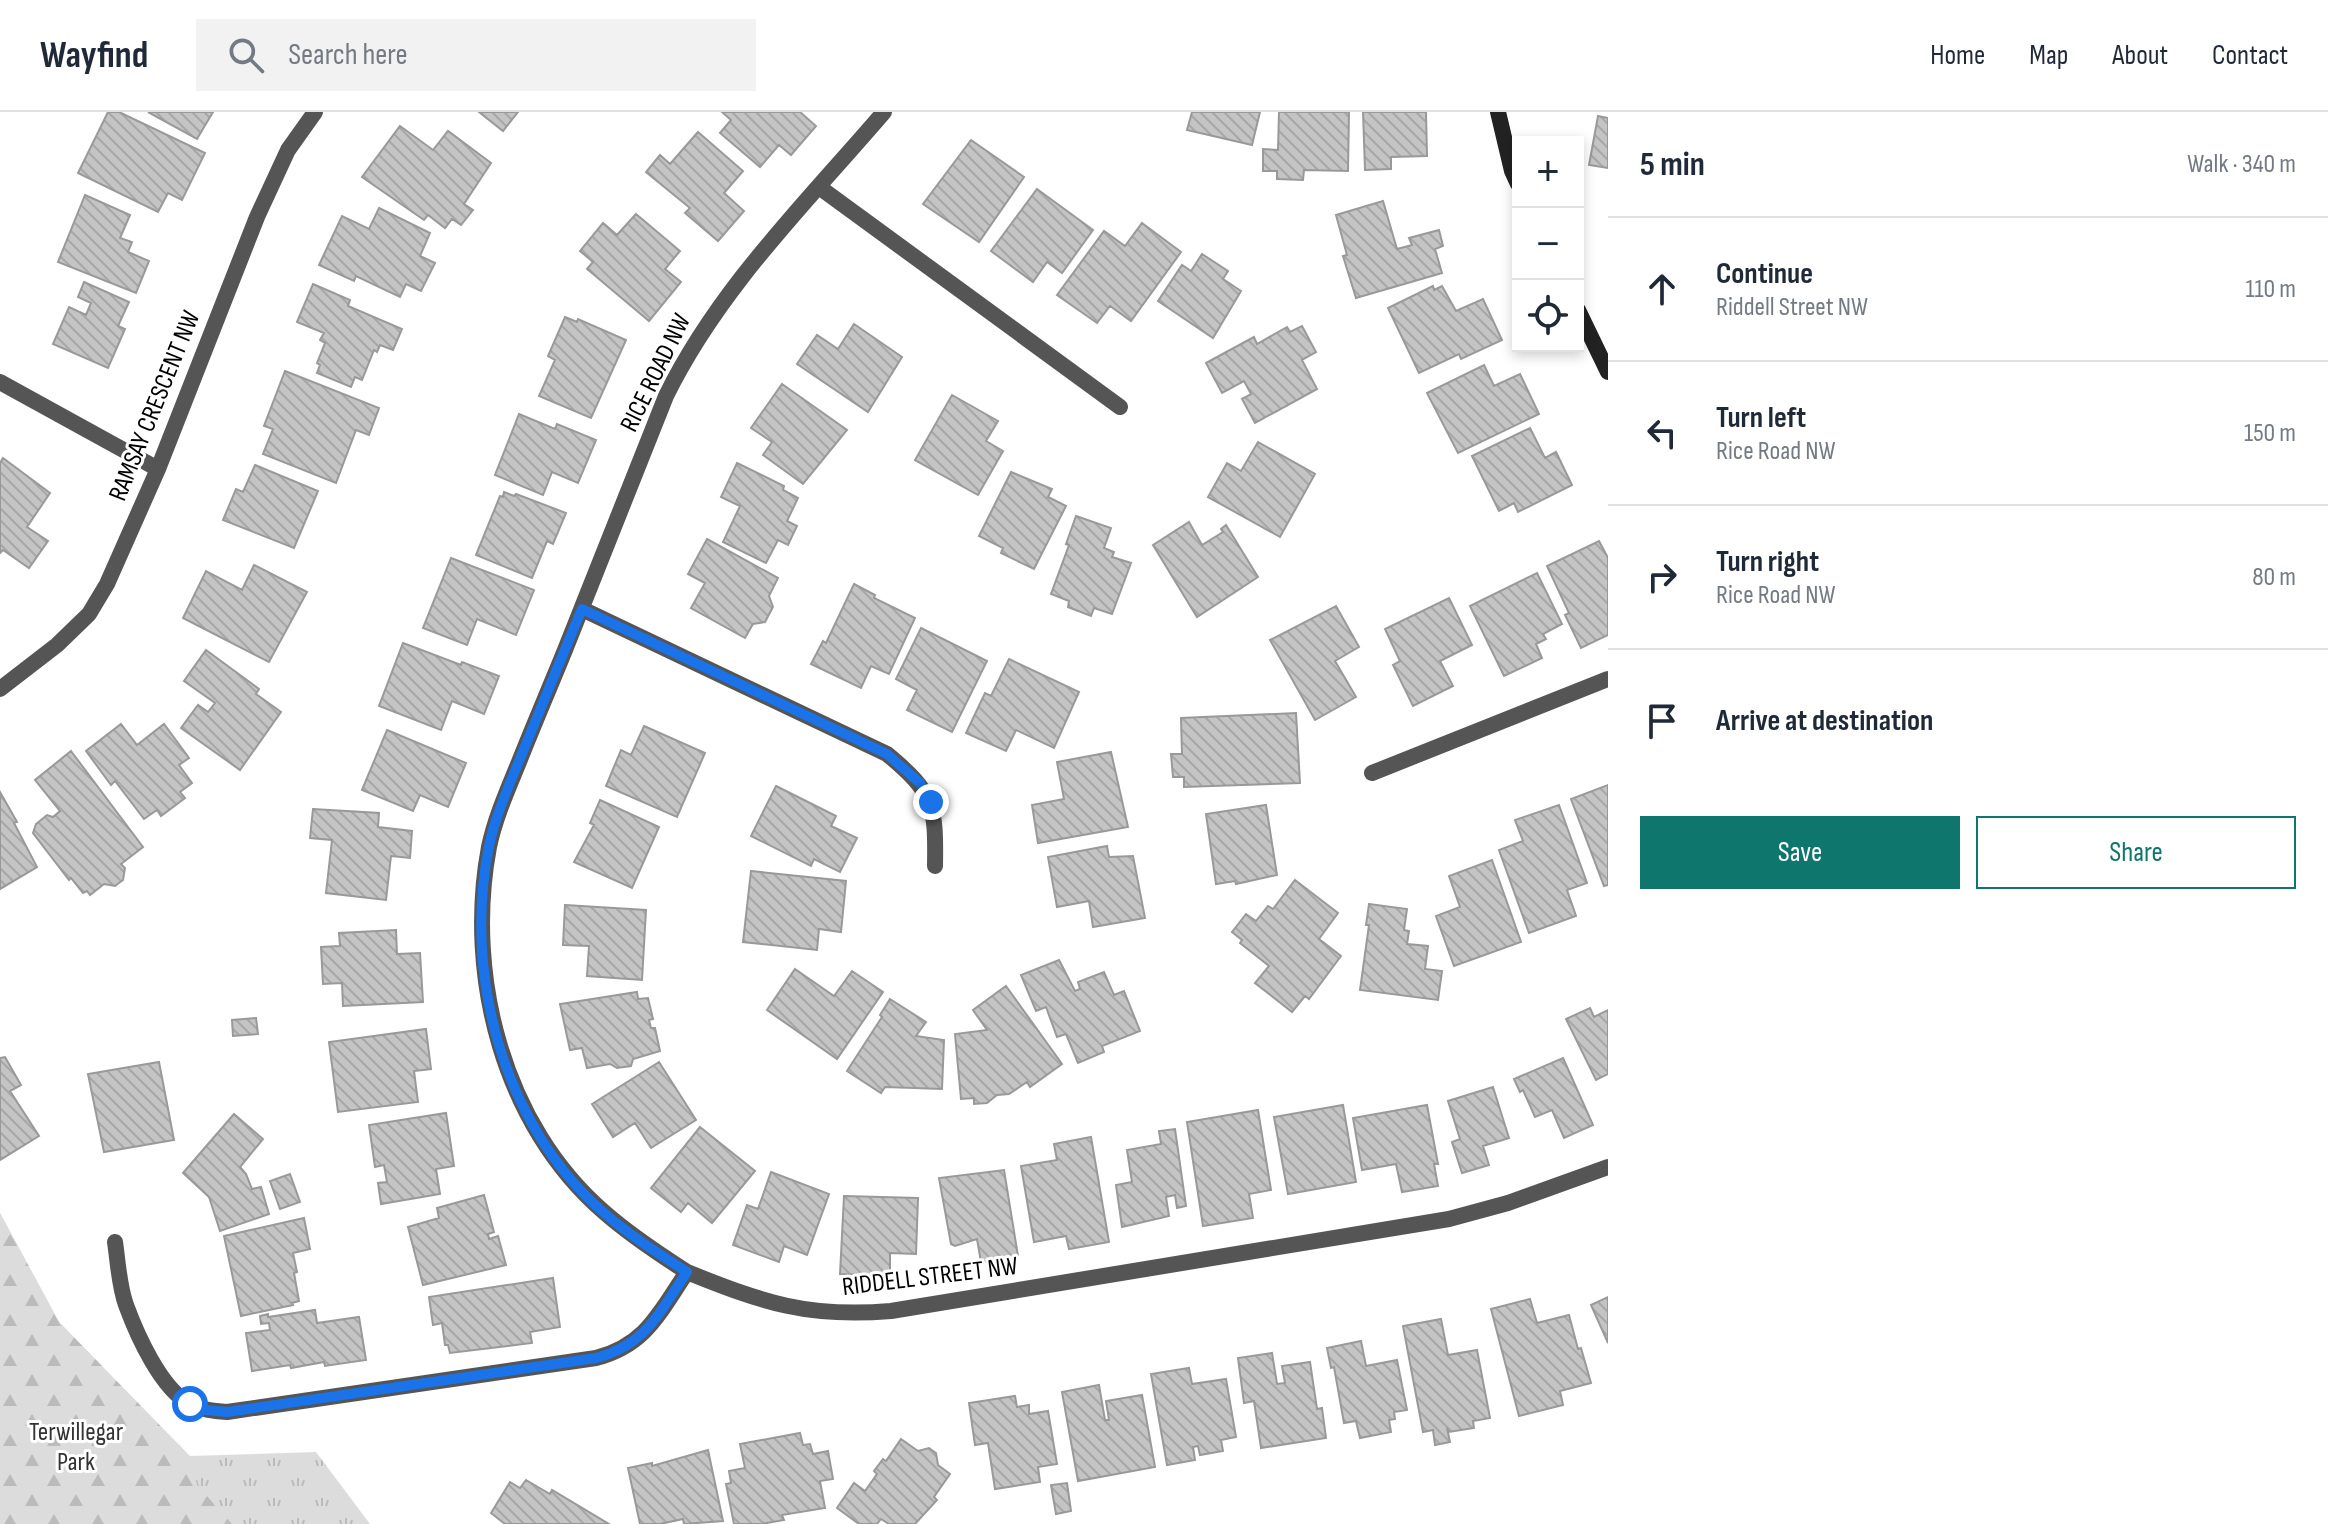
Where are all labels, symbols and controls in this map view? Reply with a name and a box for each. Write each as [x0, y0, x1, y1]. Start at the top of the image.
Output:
search box [196, 19, 756, 91]
text: Wayfind [40, 33, 148, 78]
icon: search [224, 33, 268, 77]
text: Search here [288, 37, 407, 73]
text: Home [1930, 39, 1985, 72]
text: Map [2029, 39, 2068, 72]
text: About [2112, 39, 2168, 72]
text: Contact [2212, 39, 2288, 72]
map controls [1512, 136, 1584, 352]
button: + [1512, 136, 1584, 208]
text: 5 min [1640, 144, 1705, 185]
text: Walk · 340 m [2187, 149, 2296, 180]
button: − [1512, 208, 1584, 280]
text: Continue [1716, 256, 1813, 292]
icon: ahead [1640, 267, 1684, 311]
text: 110 m [2245, 274, 2296, 305]
button: locate [1512, 280, 1584, 352]
text: Riddell Street NW [1716, 292, 1868, 323]
street label: RAMSAY CRESCENT NW [103, 306, 207, 506]
street label: RICE ROAD NW [614, 309, 698, 437]
text: Turn left [1716, 400, 1806, 436]
icon: left [1640, 411, 1684, 455]
text: 150 m [2244, 418, 2296, 449]
text: Rice Road NW [1716, 436, 1835, 467]
text: Turn right [1716, 544, 1819, 580]
icon: right [1640, 555, 1684, 599]
text: 80 m [2252, 562, 2296, 593]
text: Rice Road NW [1716, 580, 1835, 611]
icon: arrive [1640, 699, 1684, 743]
text: Arrive at destination [1716, 703, 1933, 739]
route end [913, 784, 949, 820]
button: Save [1640, 816, 1960, 889]
button: Share [1976, 816, 2296, 889]
street label: RIDDELL STREET NW [840, 1251, 1020, 1303]
route start [172, 1386, 208, 1422]
park label: Terwillegar Park [29, 1417, 124, 1478]

